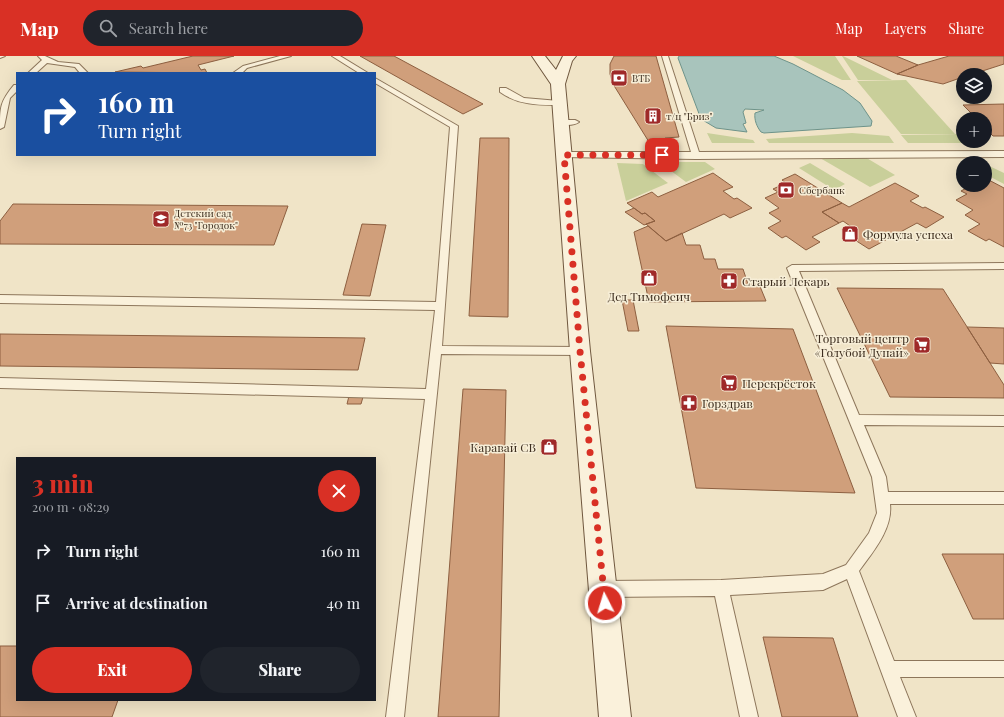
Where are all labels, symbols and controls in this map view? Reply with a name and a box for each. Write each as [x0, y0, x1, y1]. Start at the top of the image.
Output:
search box [83, 10, 363, 46]
text: Map [20, 15, 59, 41]
icon: search [97, 17, 119, 39]
text: Search here [129, 18, 208, 38]
text: Map [835, 19, 863, 38]
text: Layers [885, 19, 926, 38]
text: Share [948, 19, 984, 38]
bank icon: ВТБ [609, 68, 629, 88]
map controls [956, 68, 992, 192]
button: layers [956, 68, 992, 104]
place label: ВТБ [632, 71, 650, 85]
text: 160 m [98, 83, 174, 120]
icon: right [32, 88, 84, 140]
building icon: т/ц "Бриз" [643, 106, 663, 126]
place label: т/ц "Бриз" [666, 109, 712, 123]
button: + [956, 112, 992, 148]
text: Turn right [98, 119, 181, 143]
pin [645, 138, 679, 172]
icon: arrive [651, 144, 673, 166]
button: − [956, 156, 992, 192]
bank icon: Сбербанк [776, 180, 796, 200]
place label: Сбербанк [799, 183, 845, 197]
place label: Детский сад №73 "Городок" [174, 206, 238, 232]
school or university icon: Детский сад №73 "Городок" [151, 209, 171, 229]
shop icon: Формула успеха [840, 224, 860, 244]
place label: Формула успеха [863, 226, 953, 242]
shop icon: Дед Тимофеич [639, 268, 659, 288]
pharmacy icon: Старый Лекарь [719, 271, 739, 291]
place label: Старый Лекарь [742, 273, 830, 289]
place label: Дед Тимофеич [608, 288, 690, 304]
place label: Торговый центр «Голубой Дунай» [815, 330, 909, 360]
supermarket icon: Торговый центр «Голубой Дунай» [912, 335, 932, 355]
supermarket icon: Перекрёсток [719, 373, 739, 393]
place label: Перекрёсток [742, 375, 816, 391]
pharmacy icon: Горздрав [679, 393, 699, 413]
place label: Горздрав [702, 395, 753, 411]
shop icon: Каравай СВ [539, 437, 559, 457]
place label: Каравай СВ [470, 439, 536, 455]
text: 3 min [32, 467, 94, 499]
button: close [318, 470, 360, 512]
text: 200 m · 08:29 [32, 498, 109, 515]
icon: right [32, 540, 54, 562]
text: Turn right [66, 541, 139, 561]
text: 160 m [321, 541, 360, 561]
position arrow [584, 582, 626, 624]
icon: arrive [32, 592, 54, 614]
text: Arrive at destination [66, 593, 208, 613]
text: 40 m [327, 593, 360, 613]
button: Exit [32, 647, 192, 693]
button: Share [200, 647, 360, 693]

